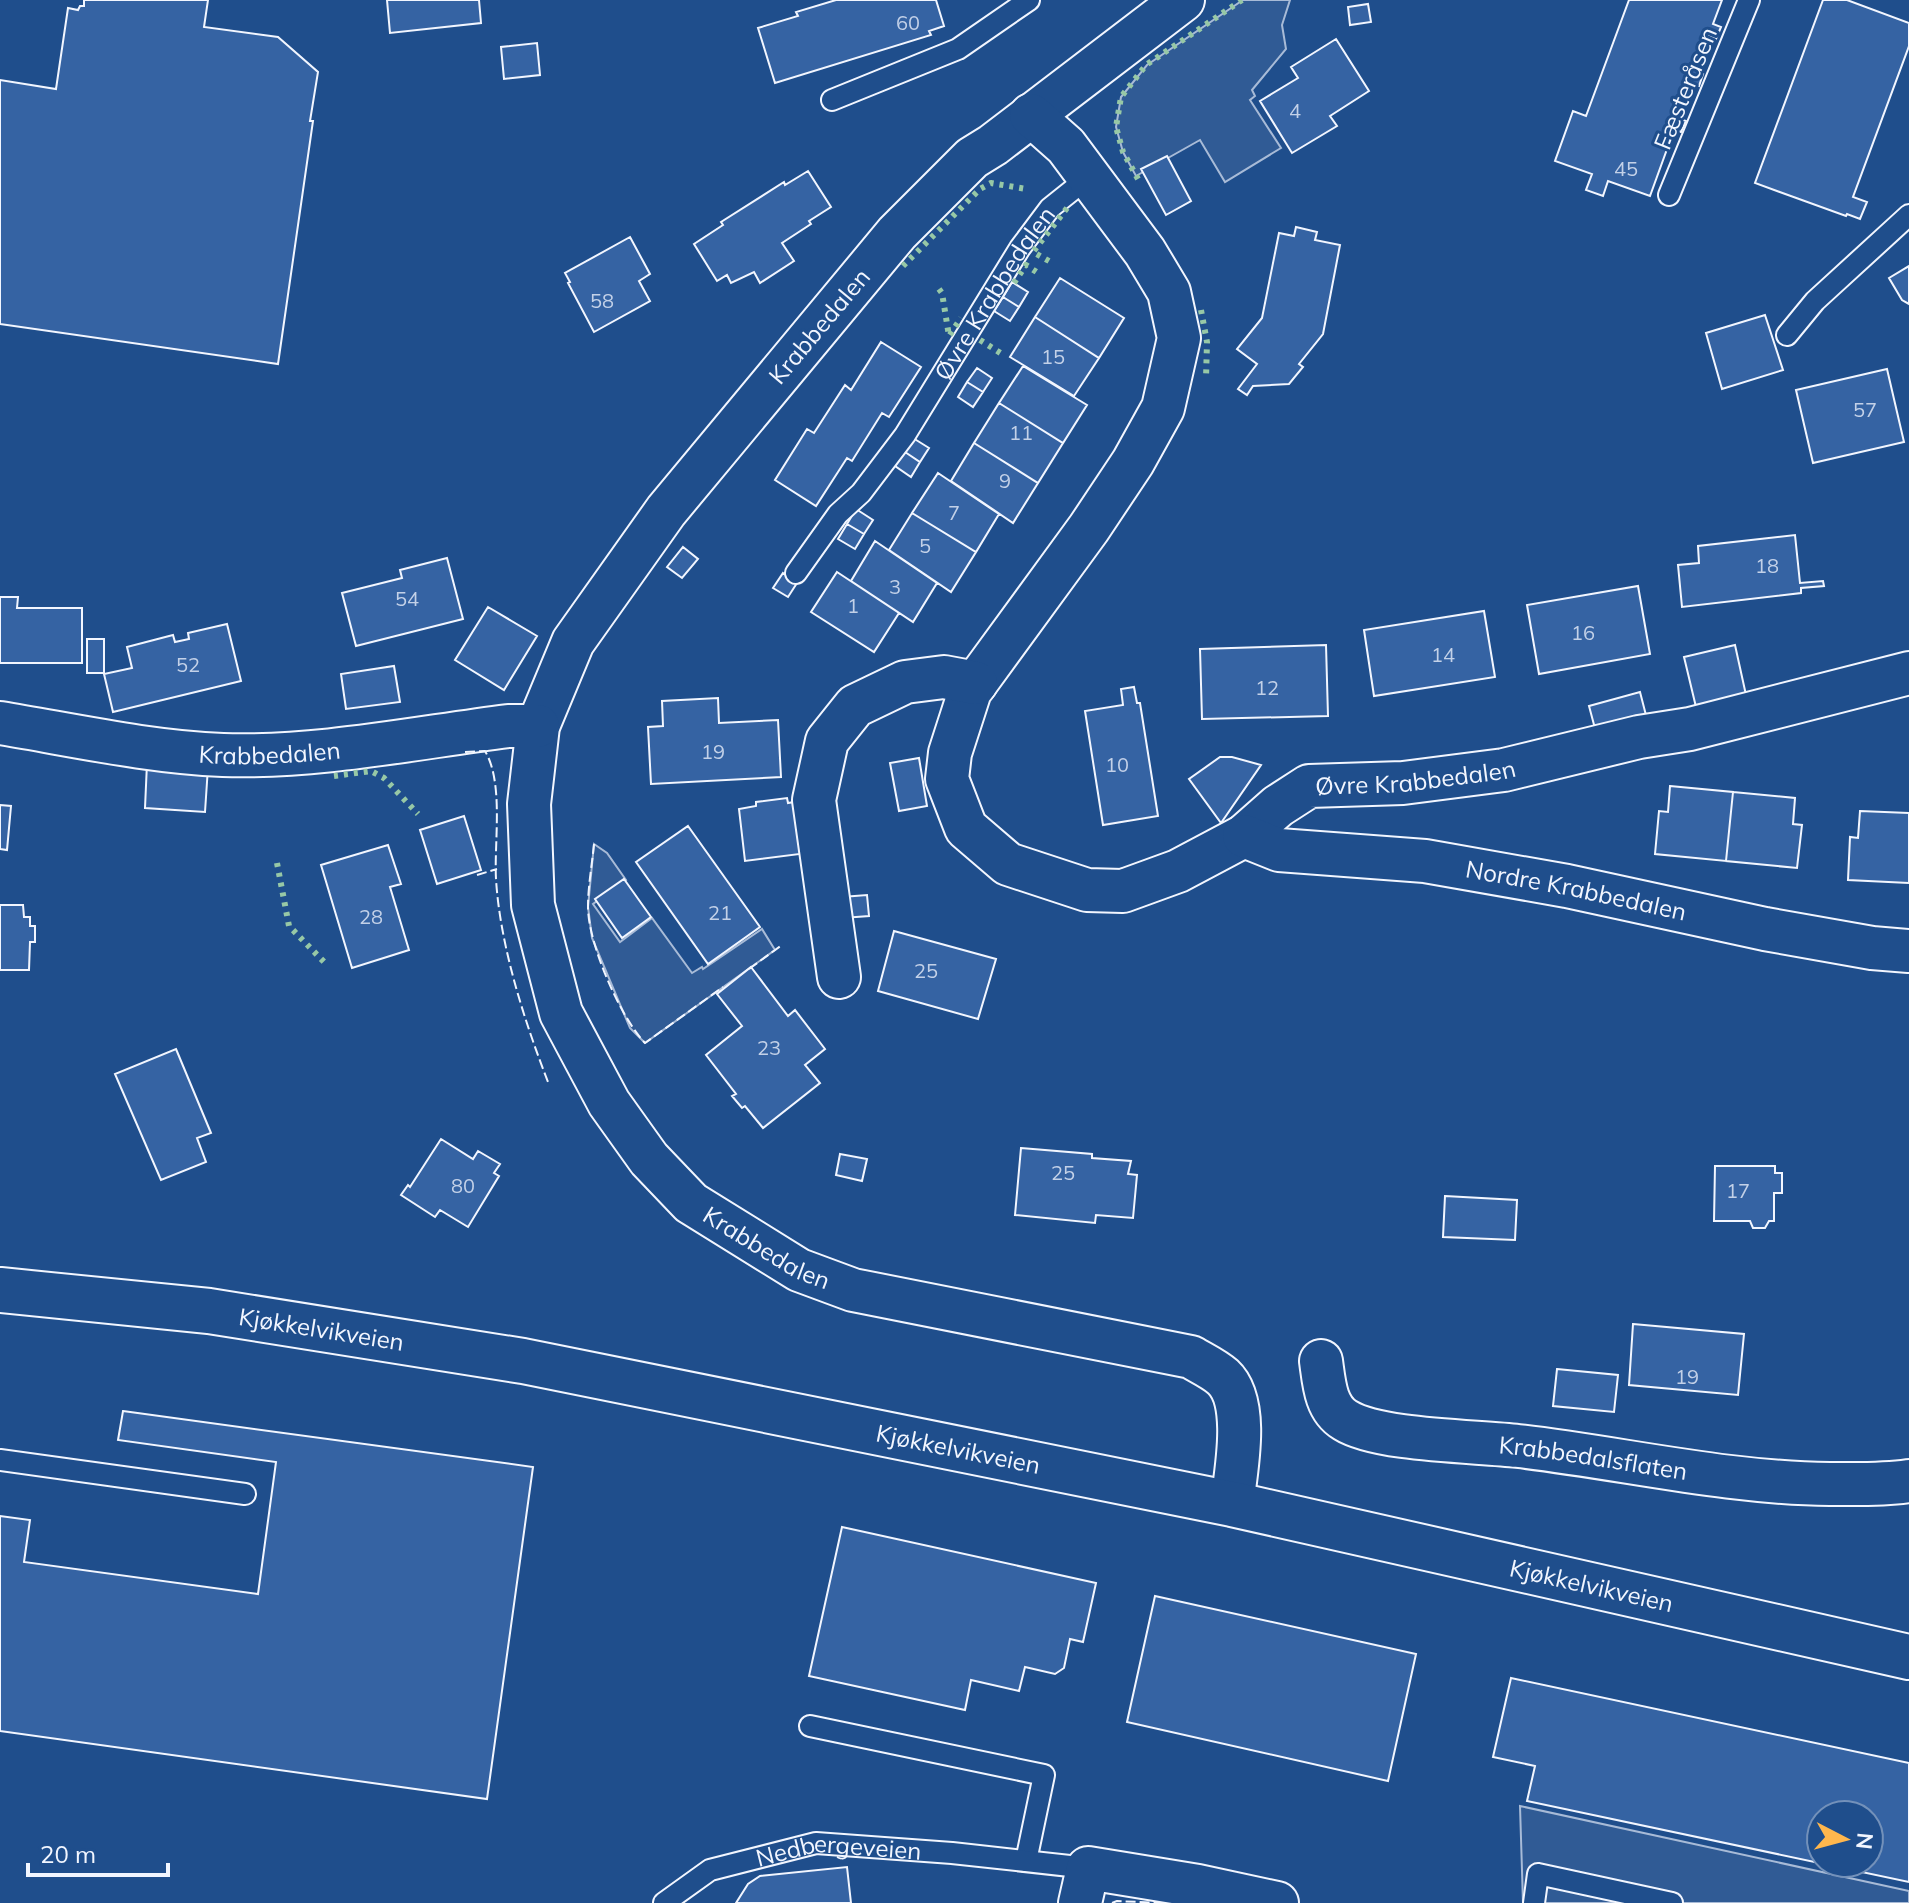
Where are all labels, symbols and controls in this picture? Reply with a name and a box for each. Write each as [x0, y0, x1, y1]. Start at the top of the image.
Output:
house number: 60 [896, 10, 920, 35]
street label: Fæsteråsen [1647, 22, 1723, 154]
house number: 4 [1289, 98, 1301, 123]
house number: 45 [1614, 156, 1638, 181]
street label: Øvre Krabbedalen [927, 200, 1061, 386]
street label: Krabbedalen [762, 262, 876, 390]
house number: 58 [590, 288, 614, 313]
house number: 15 [1041, 344, 1065, 369]
house number: 57 [1853, 397, 1877, 422]
house number: 11 [1009, 420, 1033, 445]
house number: 9 [999, 468, 1011, 493]
house number: 7 [948, 500, 960, 525]
house number: 5 [919, 533, 931, 558]
house number: 18 [1755, 553, 1779, 578]
house number: 3 [889, 574, 901, 599]
house number: 54 [395, 586, 419, 611]
house number: 1 [847, 593, 859, 618]
house number: 16 [1571, 620, 1595, 645]
house number: 14 [1431, 642, 1455, 667]
house number: 52 [176, 652, 200, 677]
house number: 12 [1255, 675, 1279, 700]
street label: Krabbedalen [198, 734, 342, 770]
house number: 19 [701, 739, 725, 764]
house number: 10 [1105, 752, 1129, 777]
street label: Øvre Krabbedalen [1315, 753, 1519, 801]
street label: Nordre Krabbedalen [1464, 853, 1689, 927]
house number: 21 [708, 900, 732, 925]
house number: 28 [359, 904, 383, 929]
house number: 25 [914, 958, 938, 983]
house number: 23 [757, 1035, 781, 1060]
house number: 25 [1051, 1160, 1075, 1185]
house number: 80 [451, 1173, 475, 1198]
house number: 17 [1726, 1178, 1750, 1203]
street label: Krabbedalen [698, 1199, 834, 1295]
street label: Kjøkkelvikveien [237, 1301, 406, 1357]
house number: 19 [1675, 1364, 1699, 1389]
street label: Kjøkkelvikveien [874, 1418, 1043, 1480]
street label: Krabbedalsflaten [1498, 1429, 1689, 1486]
street label: Kjøkkelvikveien [1507, 1552, 1676, 1618]
north arrow [1805, 1799, 1885, 1879]
scale bar [28, 1827, 168, 1877]
street label: Nedbergeveien [753, 1828, 922, 1873]
text: N [1850, 1831, 1880, 1851]
text: 20 m [40, 1839, 96, 1869]

